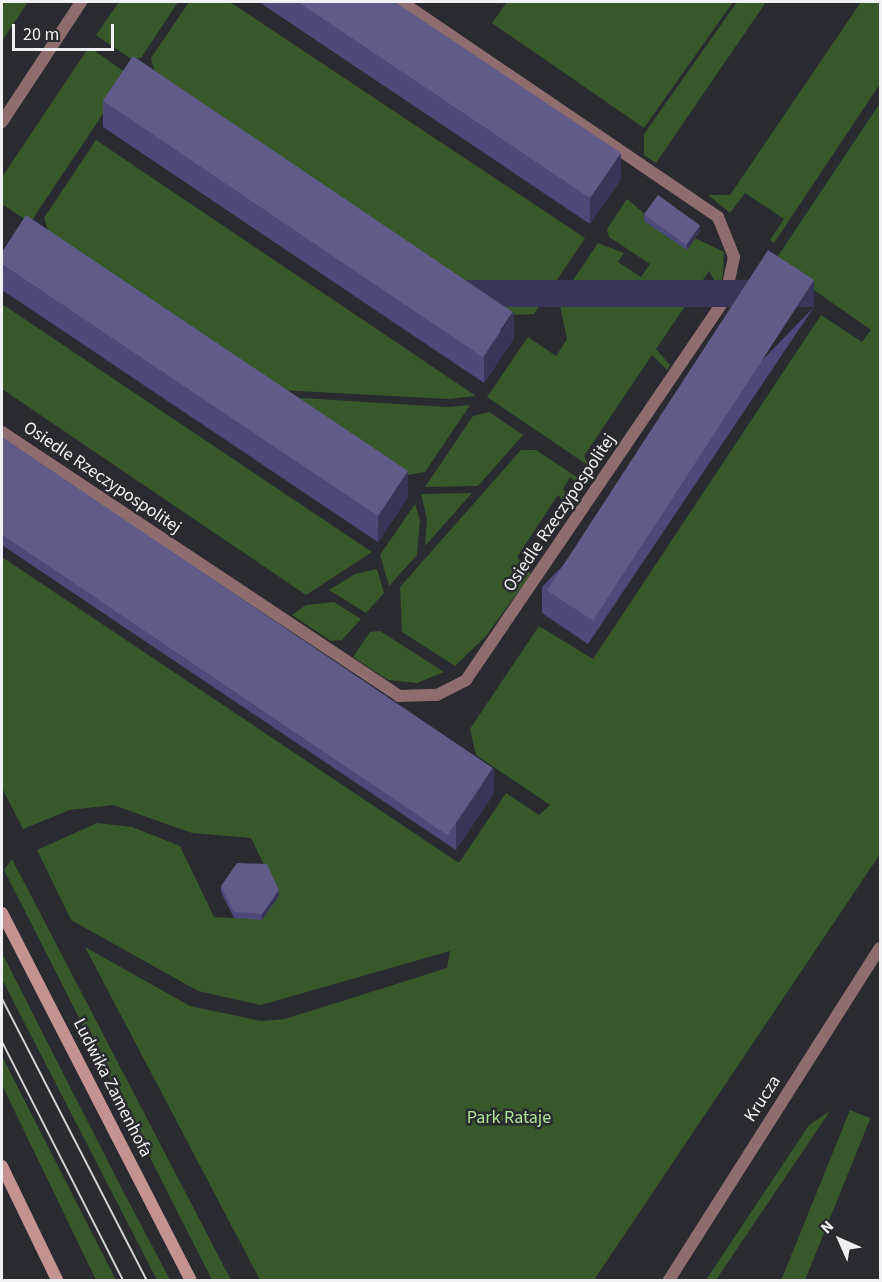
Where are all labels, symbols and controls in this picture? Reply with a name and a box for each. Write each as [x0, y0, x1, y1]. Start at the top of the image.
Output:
scale bar [15, 12, 117, 50]
text: 20 m [23, 22, 59, 47]
street label: Osiedle Rzeczypospolitej [19, 417, 185, 539]
street label: Osiedle Rzeczypospolitej [499, 430, 621, 596]
street label: Ludwika Zamenhofa [68, 1015, 156, 1161]
street label: Krucza [740, 1072, 786, 1126]
park label: Park Rataje [467, 1107, 551, 1129]
north arrow [810, 1210, 870, 1270]
text: N [816, 1216, 839, 1239]

